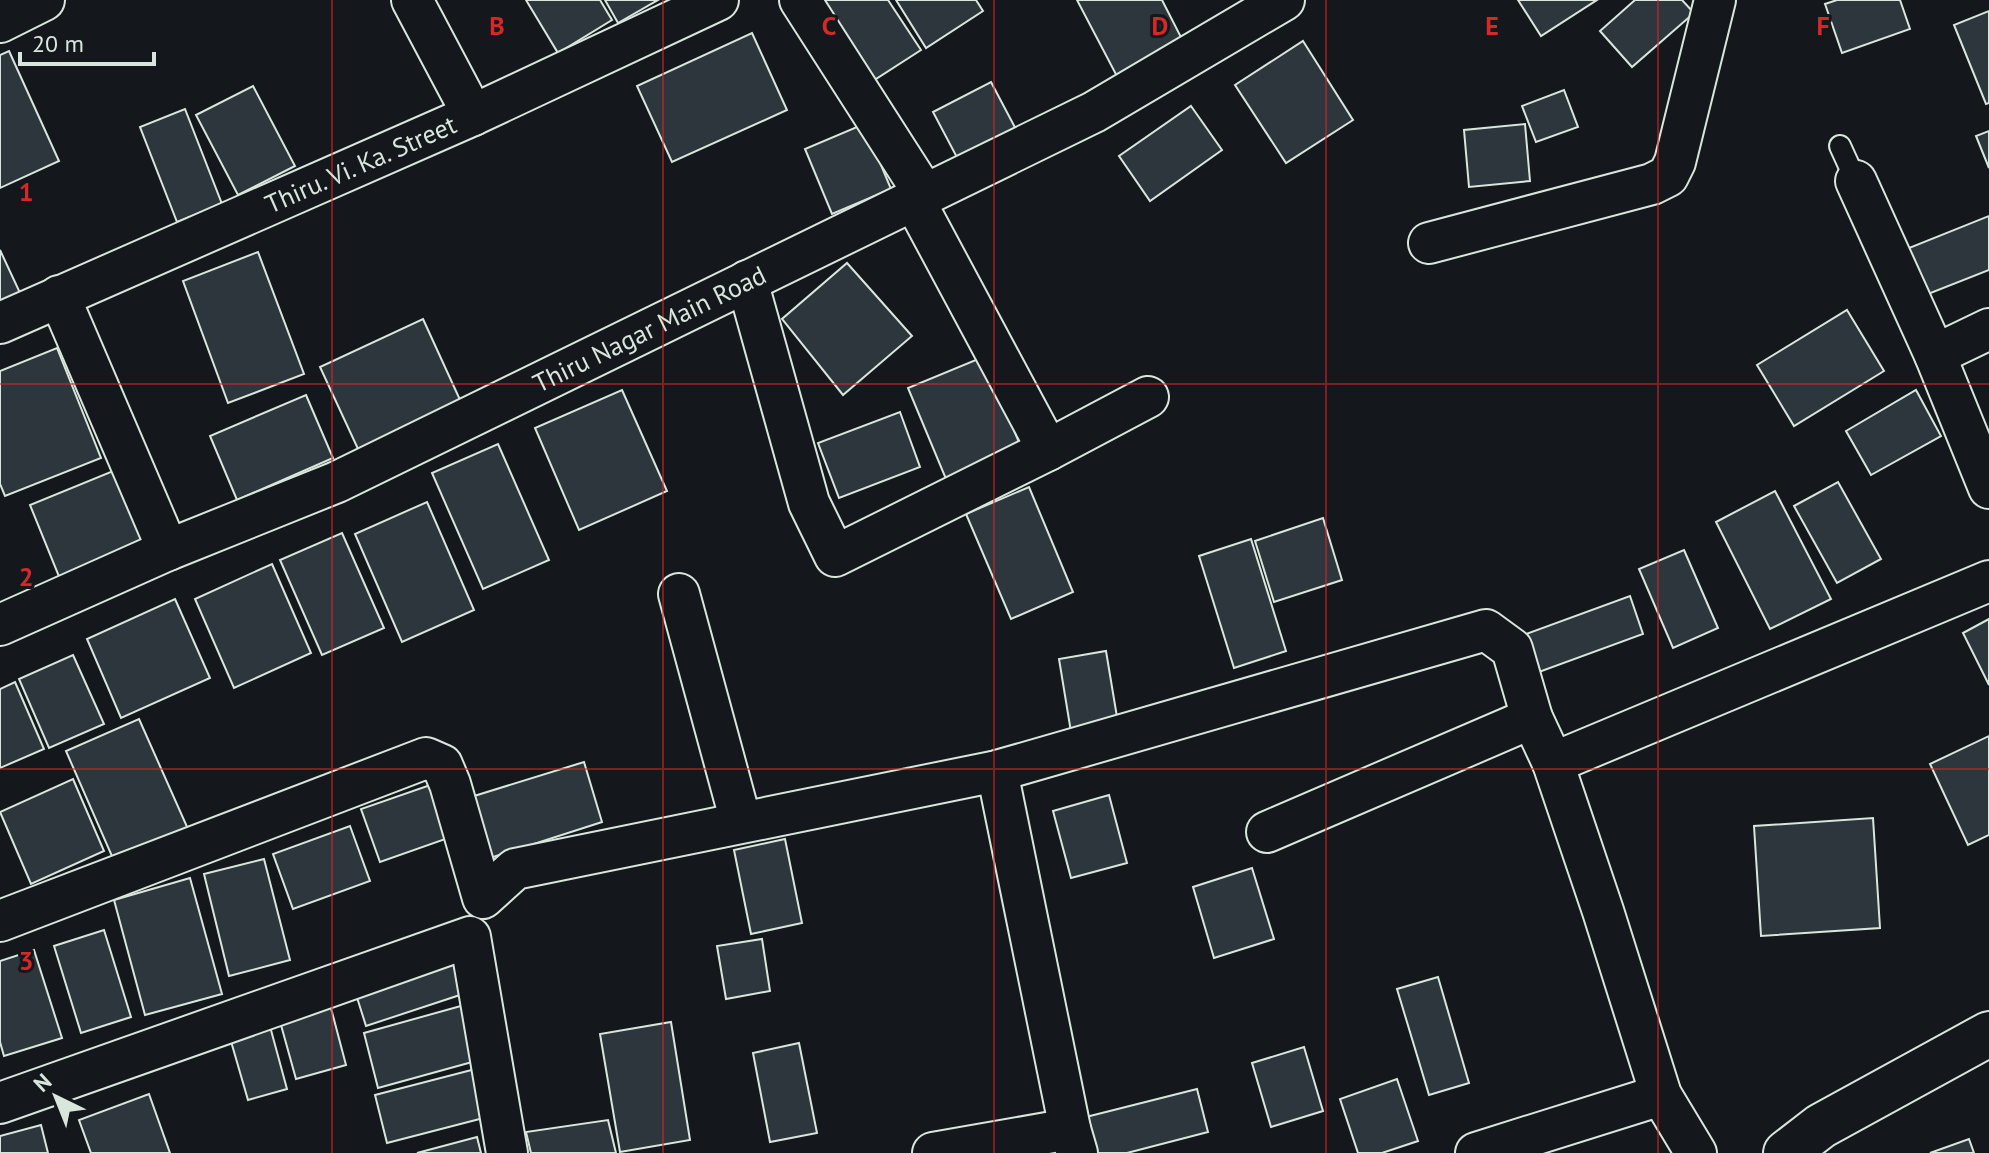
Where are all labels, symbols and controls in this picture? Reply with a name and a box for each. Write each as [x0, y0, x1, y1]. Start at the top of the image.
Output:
text: B [489, 9, 505, 42]
text: C [822, 9, 836, 42]
text: D [1152, 9, 1168, 42]
text: E [1485, 9, 1499, 42]
text: F [1816, 9, 1830, 42]
scale bar [20, 16, 154, 66]
text: 20 m [32, 28, 84, 59]
street label: Thiru. Vi. Ka. Street [260, 107, 461, 220]
text: 1 [19, 175, 33, 208]
street label: Thiru Nagar Main Road [527, 258, 771, 400]
text: 2 [19, 560, 33, 593]
text: 3 [19, 944, 33, 977]
north arrow [16, 1057, 96, 1137]
text: N [28, 1067, 57, 1098]

